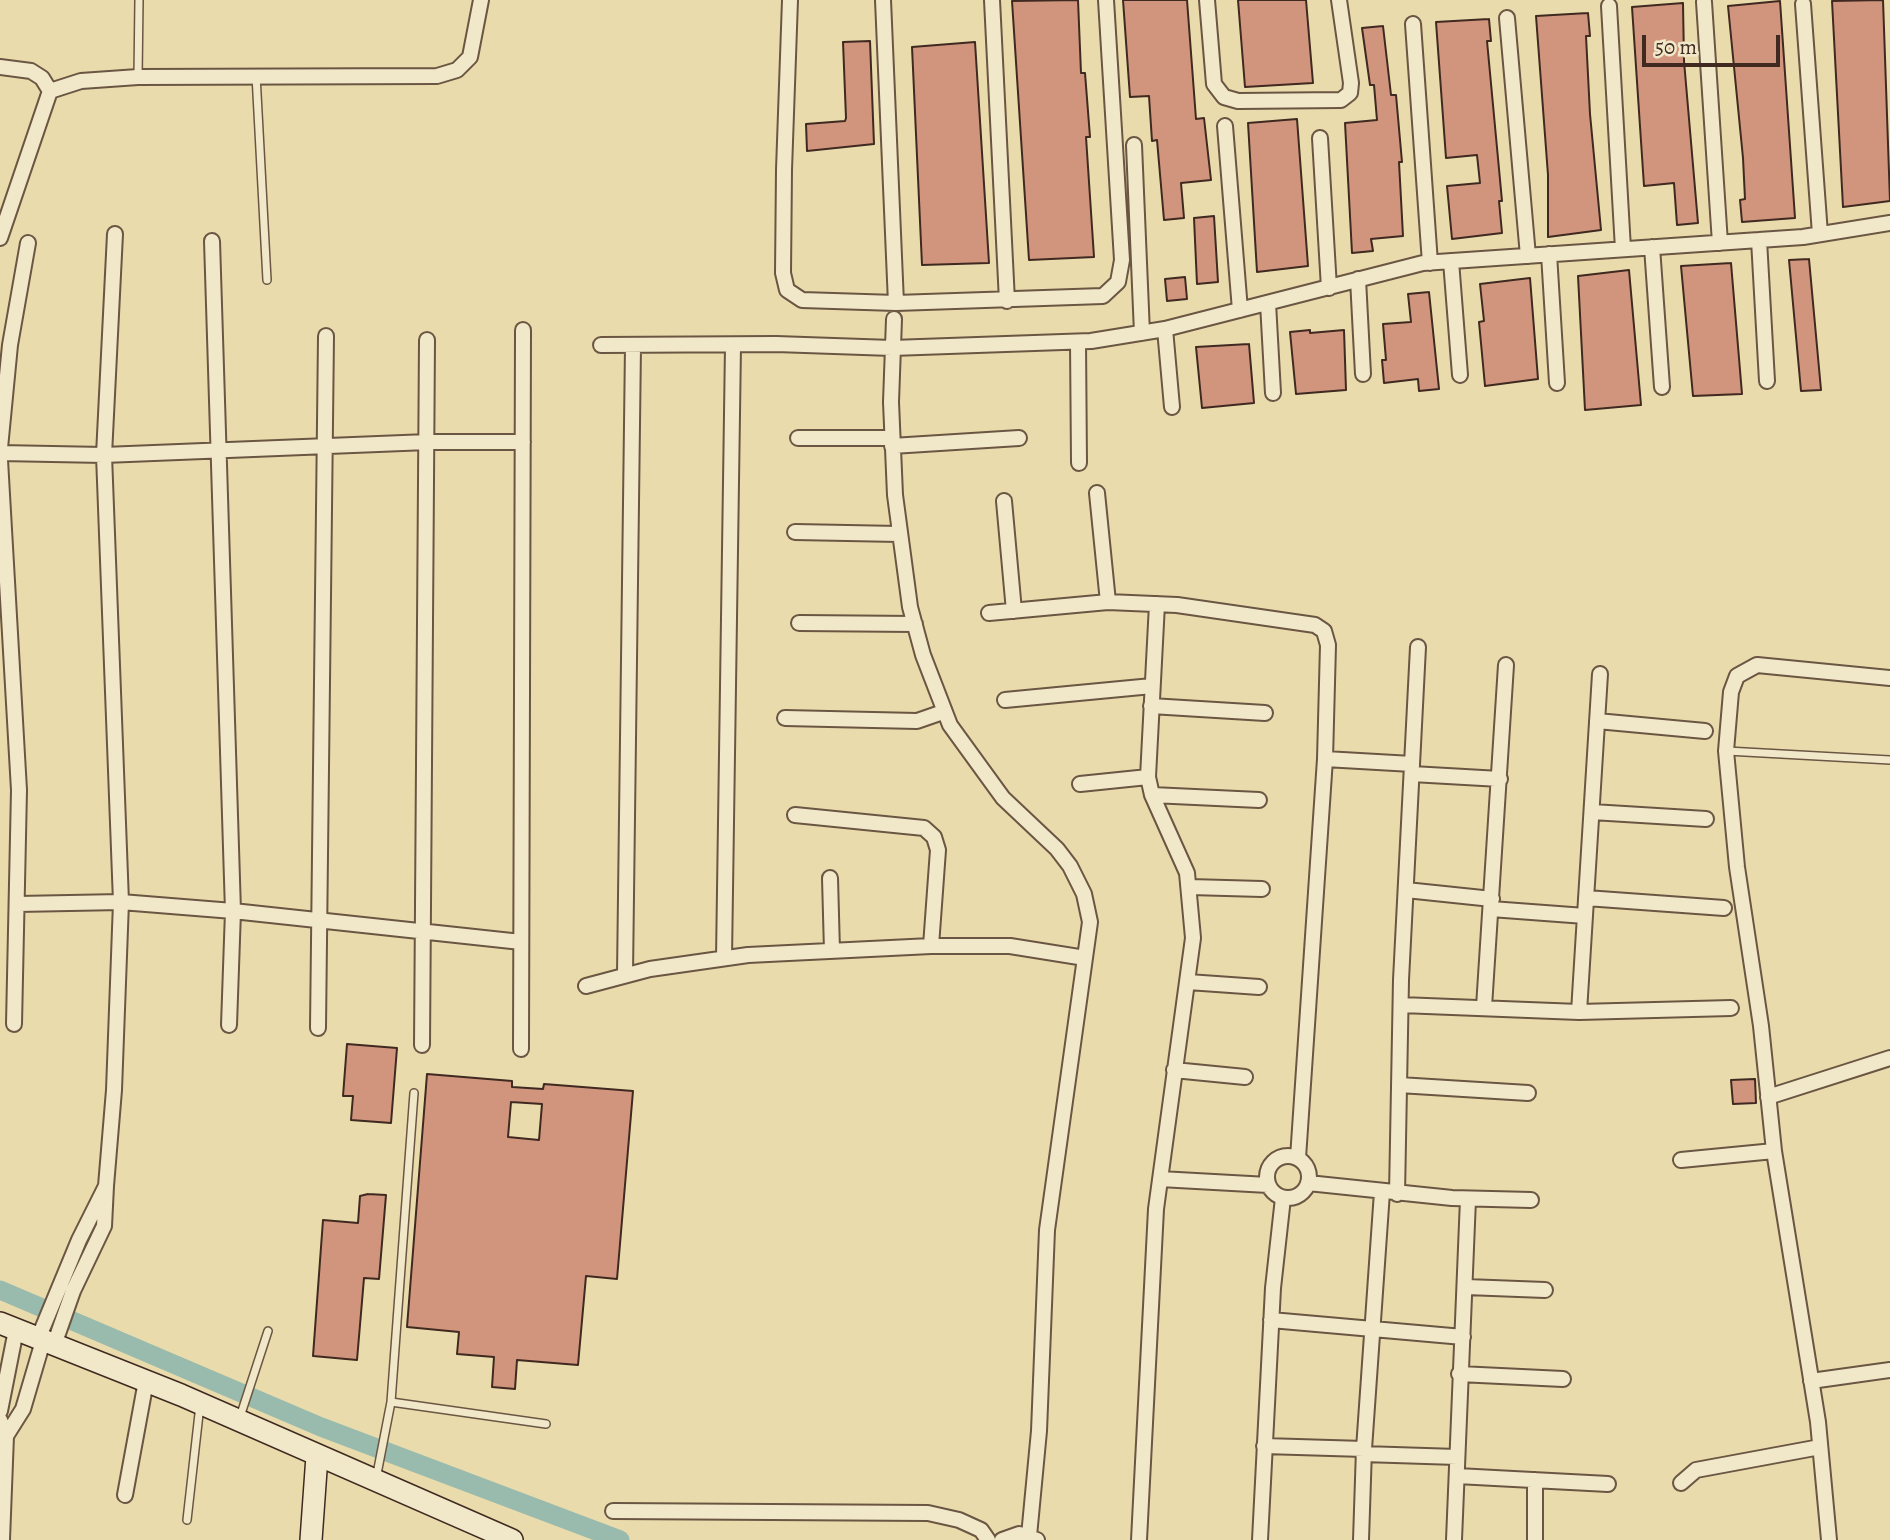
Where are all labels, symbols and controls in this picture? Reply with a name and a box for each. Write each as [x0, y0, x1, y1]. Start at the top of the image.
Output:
scale bar [1645, 21, 1783, 65]
text: 50 m [1655, 33, 1697, 61]

